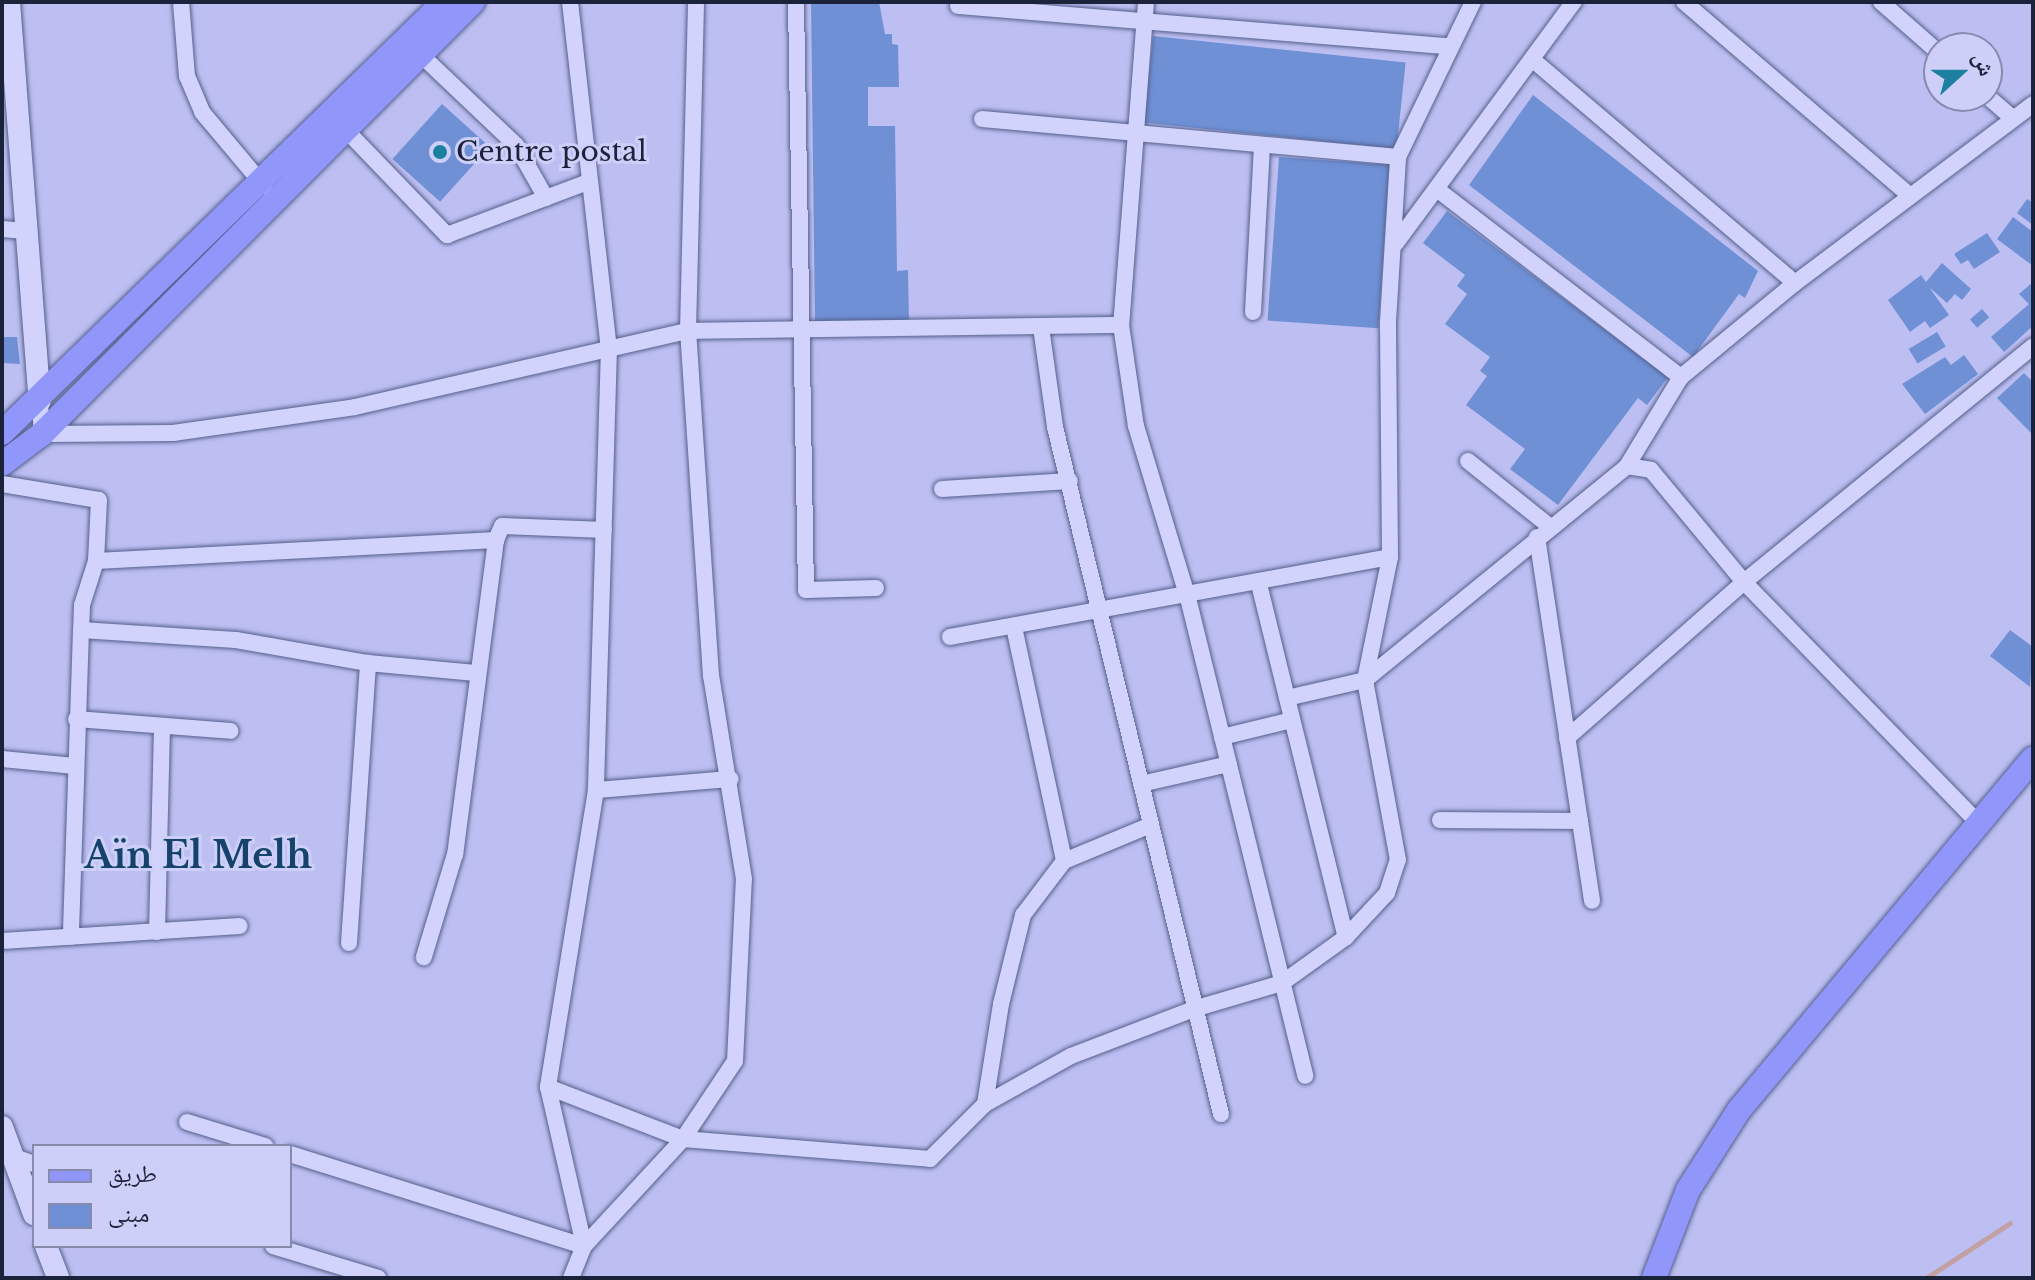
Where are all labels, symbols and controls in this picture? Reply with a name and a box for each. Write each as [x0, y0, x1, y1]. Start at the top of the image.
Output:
north arrow [1923, 32, 2003, 112]
text: ش [1967, 48, 2001, 80]
place label: Centre postal [456, 135, 647, 169]
marker: Centre postal [431, 143, 449, 161]
district label: Aïn El Melh [84, 834, 312, 878]
legend [32, 1144, 292, 1248]
text: طريق [108, 1159, 157, 1188]
text: مبنى [108, 1199, 149, 1228]

